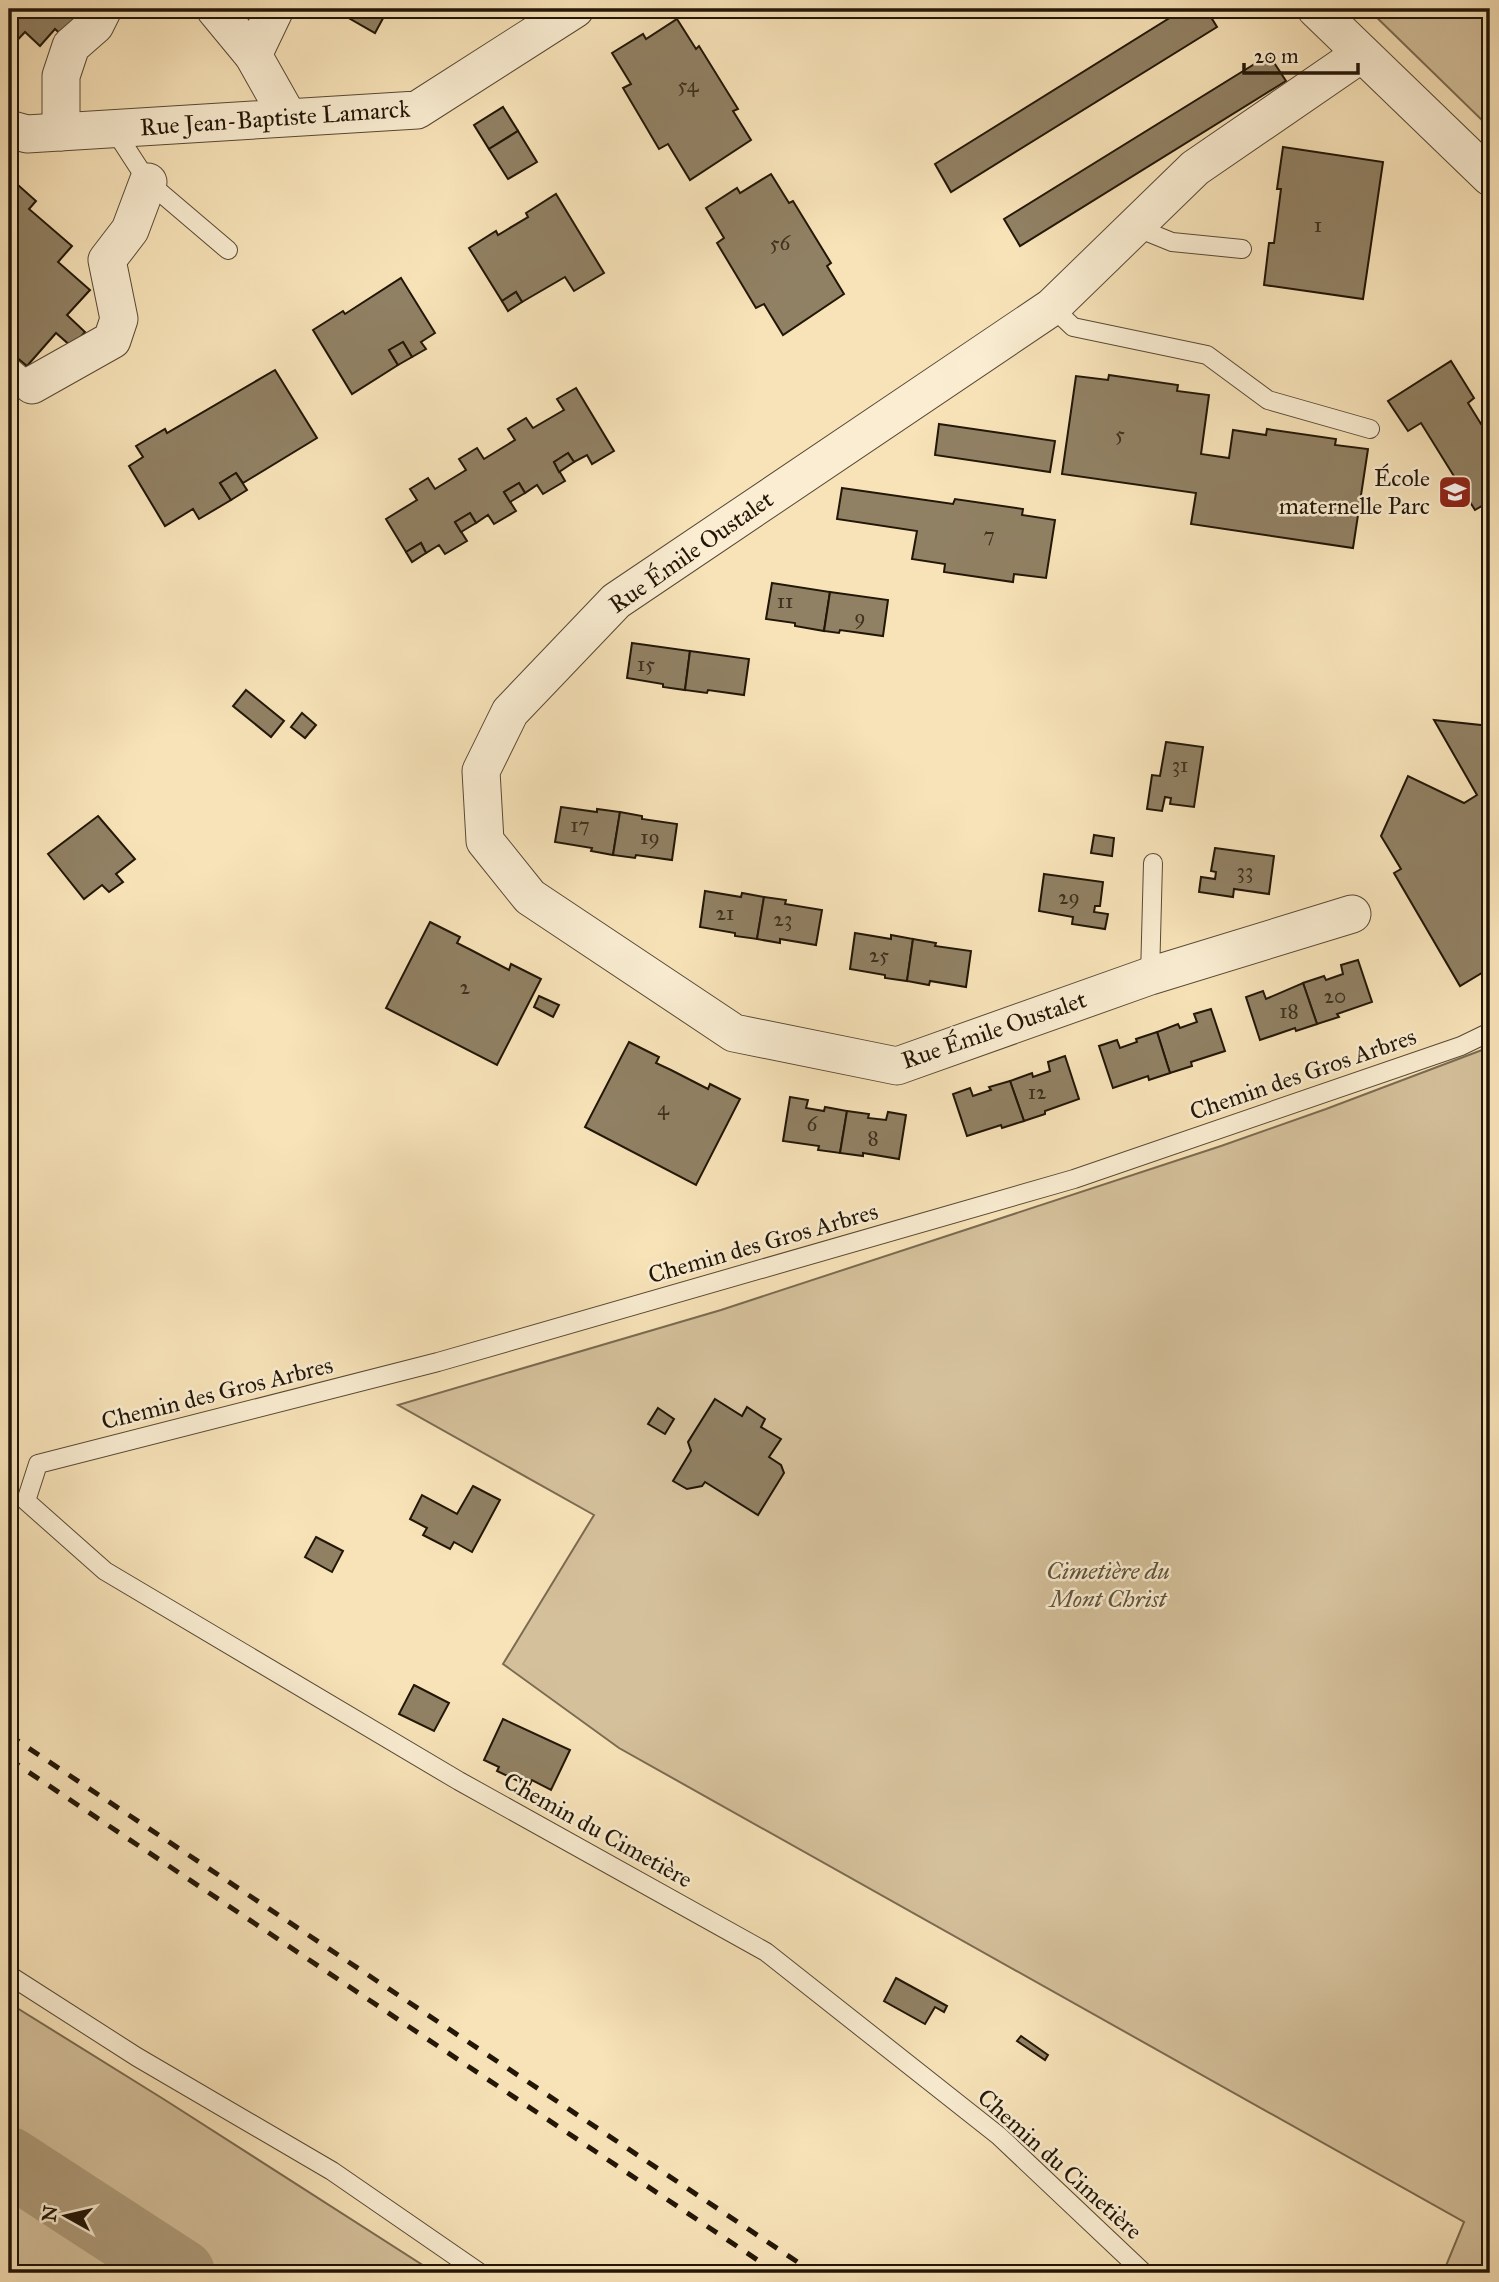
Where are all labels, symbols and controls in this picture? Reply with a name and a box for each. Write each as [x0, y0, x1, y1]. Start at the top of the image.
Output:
scale bar [1244, 32, 1357, 76]
text: 20 m [1254, 43, 1299, 69]
house number: 54 [678, 72, 700, 98]
street label: Rue Jean-Baptiste Lamarck [139, 94, 412, 142]
house number: 1 [1314, 212, 1322, 238]
house number: 56 [770, 230, 791, 256]
house number: 5 [1115, 421, 1125, 447]
place label: École maternelle Parc [1279, 463, 1430, 521]
school or university icon: École maternelle Parc [1436, 473, 1474, 511]
street label: Rue Émile Oustalet [603, 484, 779, 620]
house number: 7 [983, 522, 995, 548]
house number: 11 [777, 588, 793, 614]
house number: 9 [854, 604, 866, 630]
house number: 15 [637, 651, 655, 677]
house number: 31 [1172, 752, 1188, 778]
house number: 17 [570, 812, 590, 838]
house number: 19 [640, 824, 660, 850]
house number: 33 [1237, 858, 1253, 884]
house number: 29 [1058, 884, 1080, 910]
house number: 21 [716, 900, 734, 926]
house number: 23 [774, 906, 792, 932]
house number: 25 [869, 942, 889, 968]
house number: 2 [460, 974, 471, 1000]
house number: 20 [1324, 983, 1346, 1009]
street label: Rue Émile Oustalet [898, 984, 1091, 1076]
house number: 18 [1279, 998, 1299, 1024]
street label: Chemin des Gros Arbres [1186, 1021, 1420, 1127]
house number: 12 [1028, 1079, 1047, 1105]
house number: 4 [657, 1095, 670, 1121]
house number: 6 [807, 1111, 819, 1137]
house number: 8 [867, 1125, 879, 1151]
street label: Chemin des Gros Arbres [645, 1196, 881, 1290]
street label: Chemin des Gros Arbres [98, 1350, 336, 1436]
park label: Cimetière du Mont Christ [1046, 1556, 1170, 1614]
street label: Chemin du Cimetière [498, 1766, 698, 1894]
street label: Chemin du Cimetière [971, 2082, 1149, 2246]
north arrow [32, 2180, 102, 2250]
text: N [37, 2204, 62, 2223]

